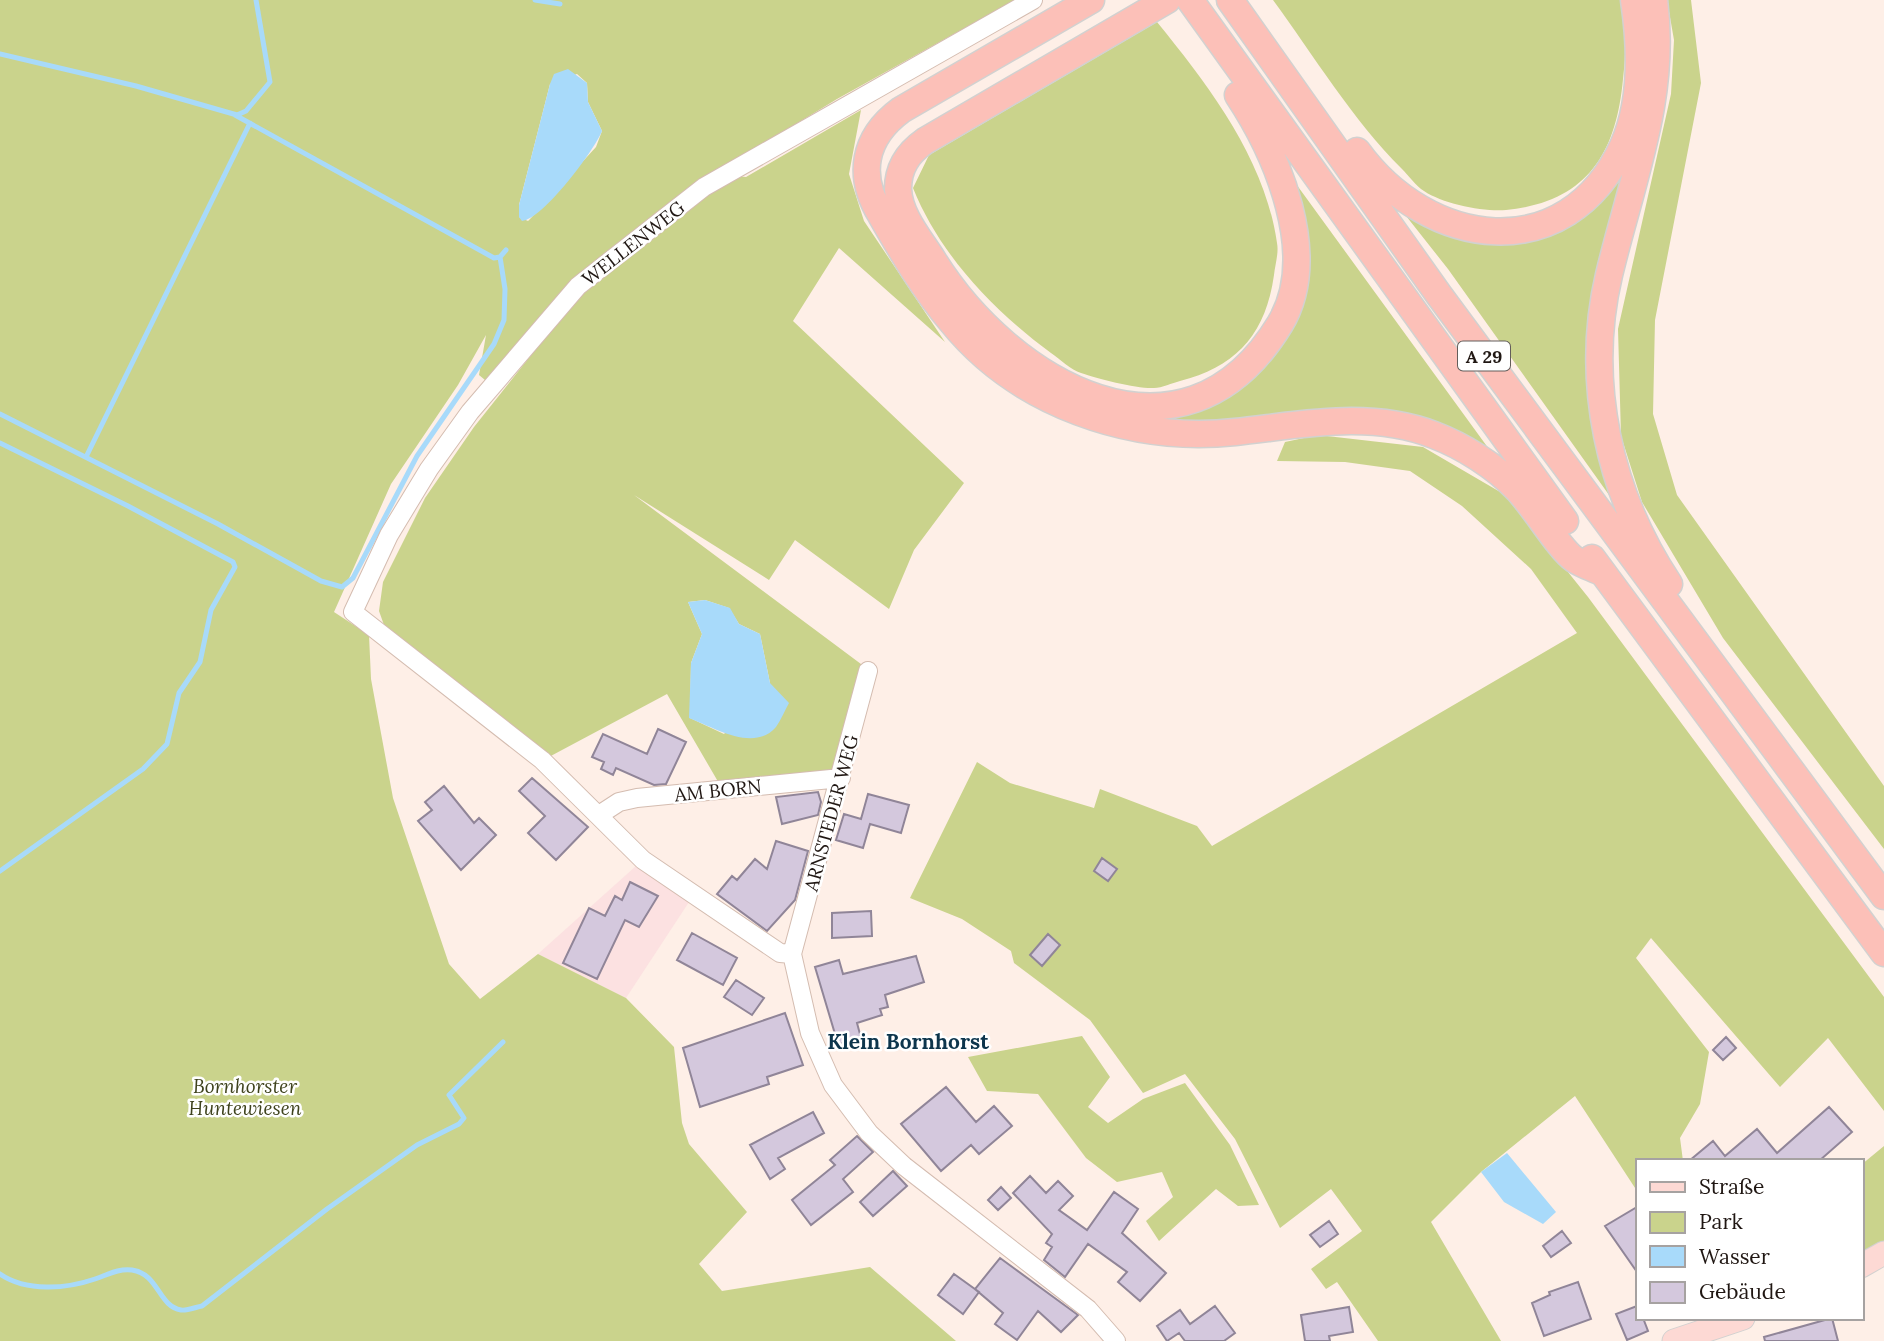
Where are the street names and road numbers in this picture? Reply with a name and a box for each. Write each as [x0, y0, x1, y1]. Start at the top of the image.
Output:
street label: WELLENWEG [577, 195, 690, 291]
road number: A 29 [1458, 342, 1510, 370]
street label: ARNSTEDER WEG [798, 732, 864, 895]
street label: AM BORN [672, 773, 763, 807]

